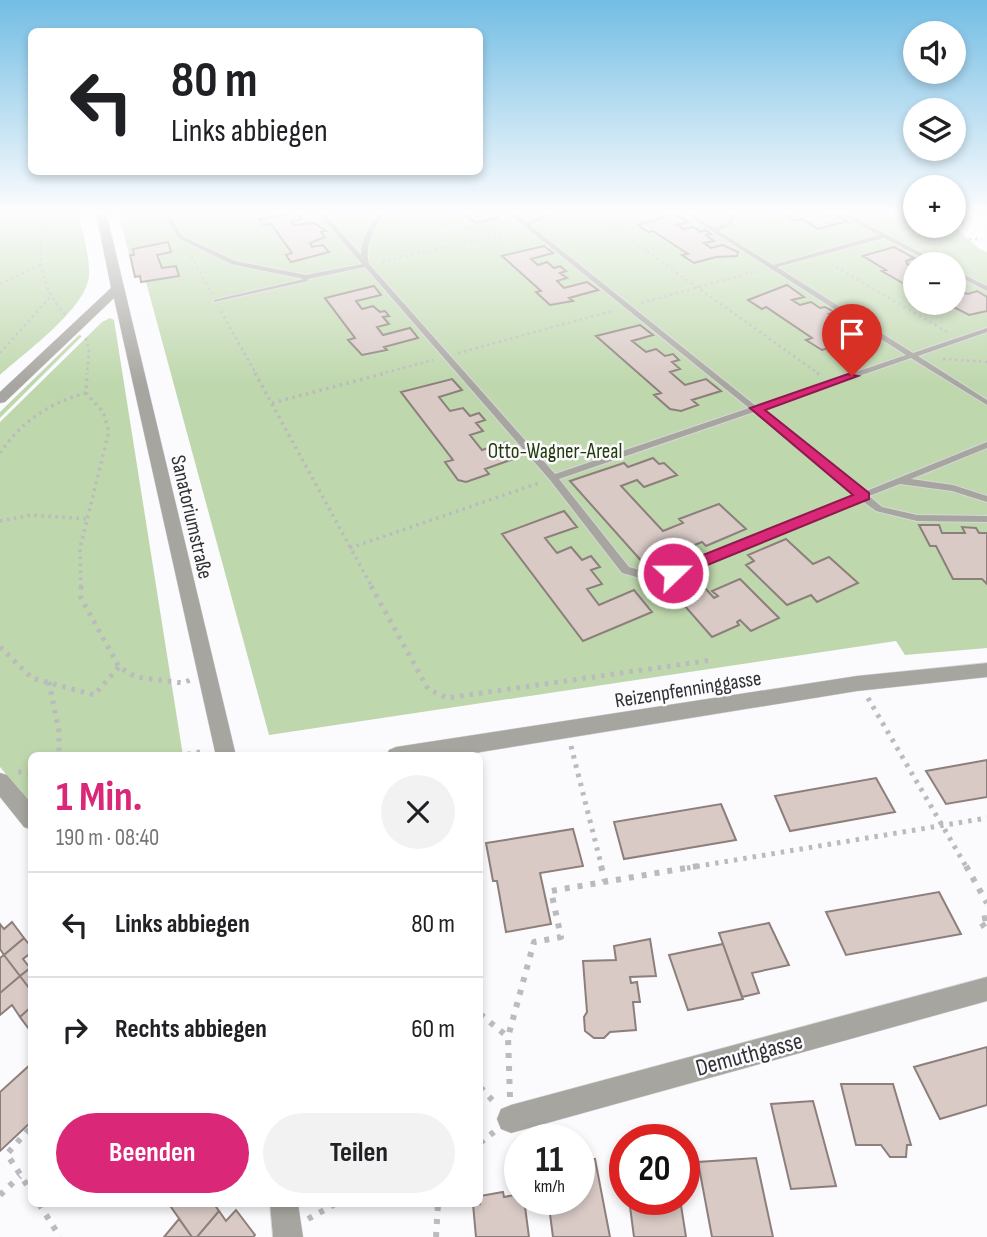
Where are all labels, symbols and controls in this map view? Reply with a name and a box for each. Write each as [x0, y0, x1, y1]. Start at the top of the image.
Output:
map controls [903, 21, 966, 315]
button: sound [903, 21, 966, 84]
text: 80 m [171, 52, 258, 111]
icon: left [56, 56, 147, 147]
button: layers [903, 98, 966, 161]
text: Links abbiegen [171, 112, 328, 151]
button: + [903, 175, 966, 238]
button: − [903, 252, 966, 315]
pin [822, 304, 882, 376]
icon: arrive [833, 315, 871, 353]
park label: Otto-Wagner-Areal [488, 439, 622, 464]
street label: Sanatoriumstraße [165, 453, 218, 581]
position arrow [636, 536, 710, 610]
street label: Reizenpfenninggasse [613, 666, 763, 713]
text: 1 Min. [56, 772, 142, 823]
button: close [381, 775, 455, 849]
text: 190 m · 08:40 [56, 824, 159, 852]
icon: left [56, 906, 94, 944]
text: Links abbiegen [115, 909, 250, 940]
text: 80 m [411, 909, 455, 940]
icon: right [56, 1011, 94, 1049]
text: Rechts abbiegen [115, 1014, 267, 1045]
text: 60 m [411, 1014, 455, 1045]
street label: Demuthgasse [692, 1026, 806, 1083]
button: Beenden [56, 1113, 249, 1193]
button: Teilen [263, 1113, 455, 1193]
speed limit sign: 20 [609, 1124, 700, 1215]
text: 11 [536, 1139, 563, 1182]
text: km/h [534, 1176, 565, 1197]

